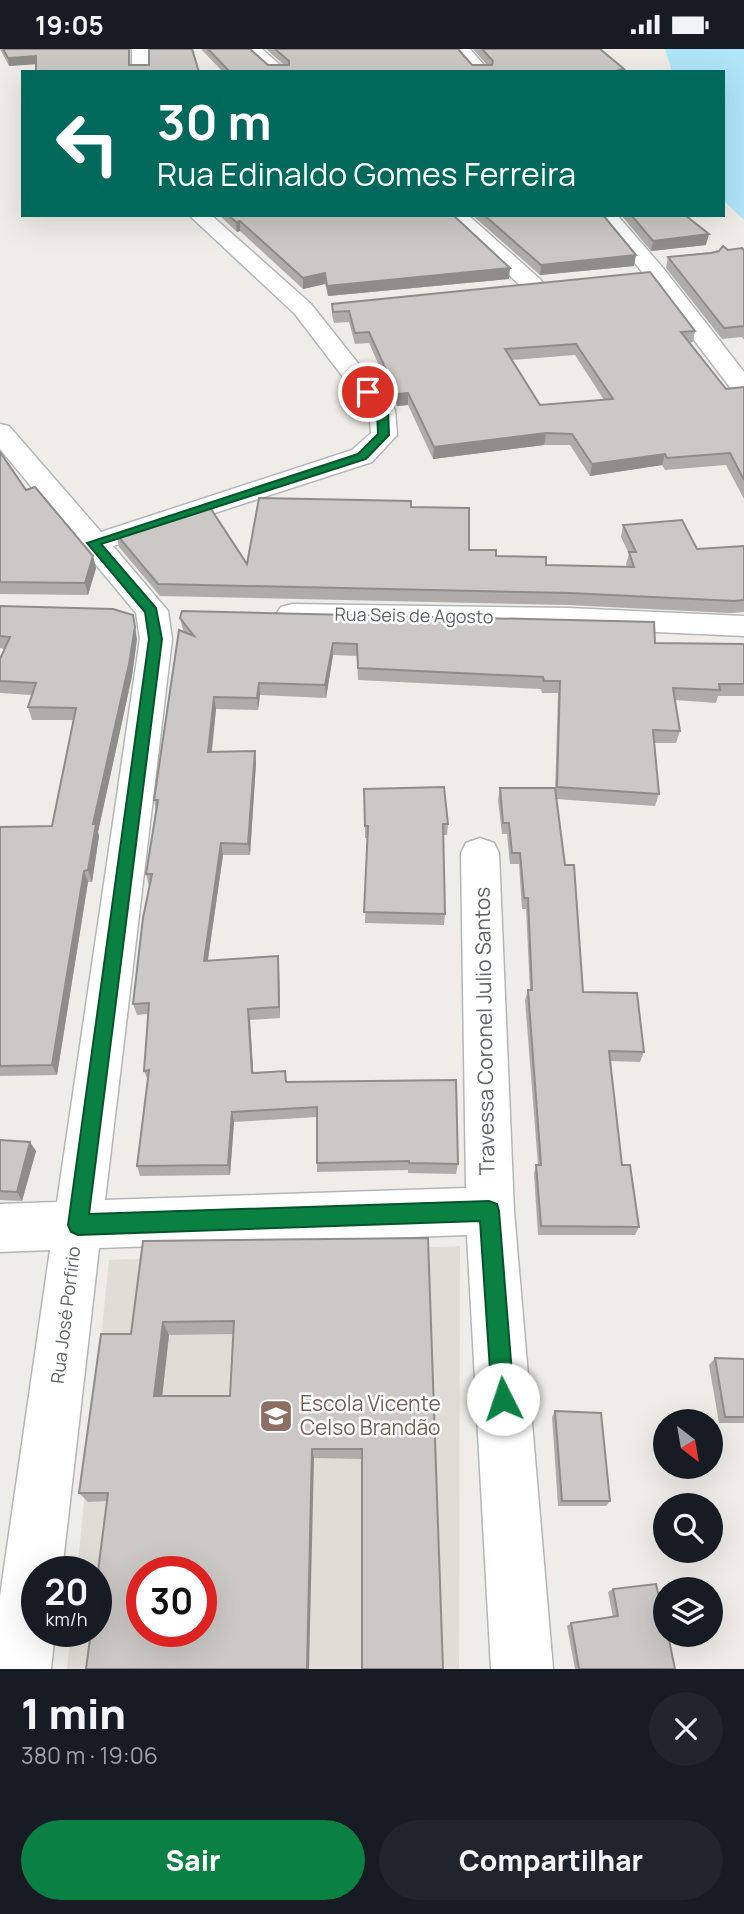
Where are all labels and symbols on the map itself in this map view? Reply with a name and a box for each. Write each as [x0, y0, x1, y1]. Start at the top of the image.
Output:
pin [338, 362, 398, 422]
street label: Rua Seis de Agosto [334, 602, 494, 628]
street label: Travessa Coronel Julio Santos [467, 887, 501, 1175]
street label: Rua José Porfirio [45, 1245, 85, 1385]
position arrow [466, 1362, 540, 1436]
place label: Escola Vicente Celso Brandão [300, 1389, 441, 1441]
school or university icon: Escola Vicente Celso Brandão [257, 1397, 295, 1435]
north arrow [653, 1409, 723, 1479]
speed limit sign: 30 [126, 1556, 217, 1647]

